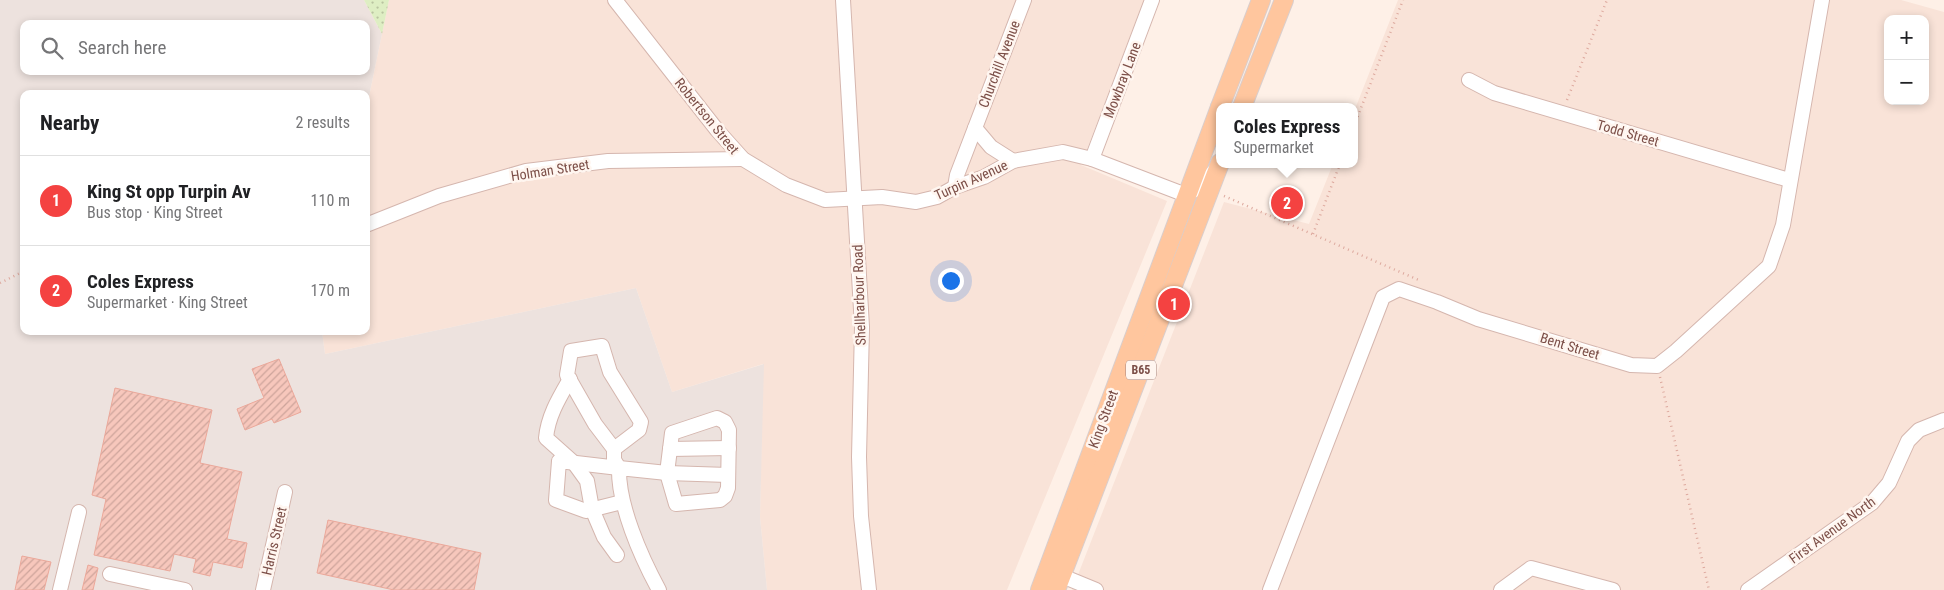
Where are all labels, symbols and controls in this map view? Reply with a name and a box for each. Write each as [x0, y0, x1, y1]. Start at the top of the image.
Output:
map controls [1884, 15, 1929, 105]
button: + [1884, 15, 1929, 60]
street label: Churchill Avenue [975, 18, 1023, 110]
search box [20, 20, 370, 75]
icon: search [38, 34, 66, 62]
text: Search here [78, 36, 166, 59]
street label: Mowbray Lane [1100, 39, 1144, 120]
button: − [1884, 60, 1929, 105]
street label: Robertson Street [672, 75, 742, 157]
popup [1216, 103, 1358, 168]
text: Nearby [40, 111, 99, 135]
text: 2 results [295, 113, 350, 132]
text: Coles Express [1234, 115, 1340, 138]
street label: Todd Street [1595, 117, 1661, 149]
text: Supermarket [1234, 138, 1314, 157]
street label: Holman Street [510, 156, 590, 184]
street label: Turpin Avenue [932, 157, 1010, 203]
text: King St opp Turpin Av [87, 180, 251, 203]
pin: 2 [1271, 184, 1303, 222]
text: 1 [52, 191, 60, 210]
text: 110 m [311, 191, 350, 210]
text: Bus stop · King Street [87, 203, 223, 222]
street label: Shellharbour Road [849, 244, 869, 346]
your location [938, 268, 964, 294]
text: Coles Express [87, 270, 194, 293]
text: 2 [52, 281, 60, 300]
text: 170 m [311, 281, 350, 300]
pin: 1 [1158, 285, 1190, 323]
text: Supermarket · King Street [87, 293, 248, 312]
street label: Bent Street [1538, 329, 1602, 363]
road number: B65 [1126, 360, 1156, 380]
street label: King Street [1085, 388, 1121, 450]
street label: First Avenue North [1786, 493, 1878, 567]
street label: Harris Street [258, 505, 290, 577]

